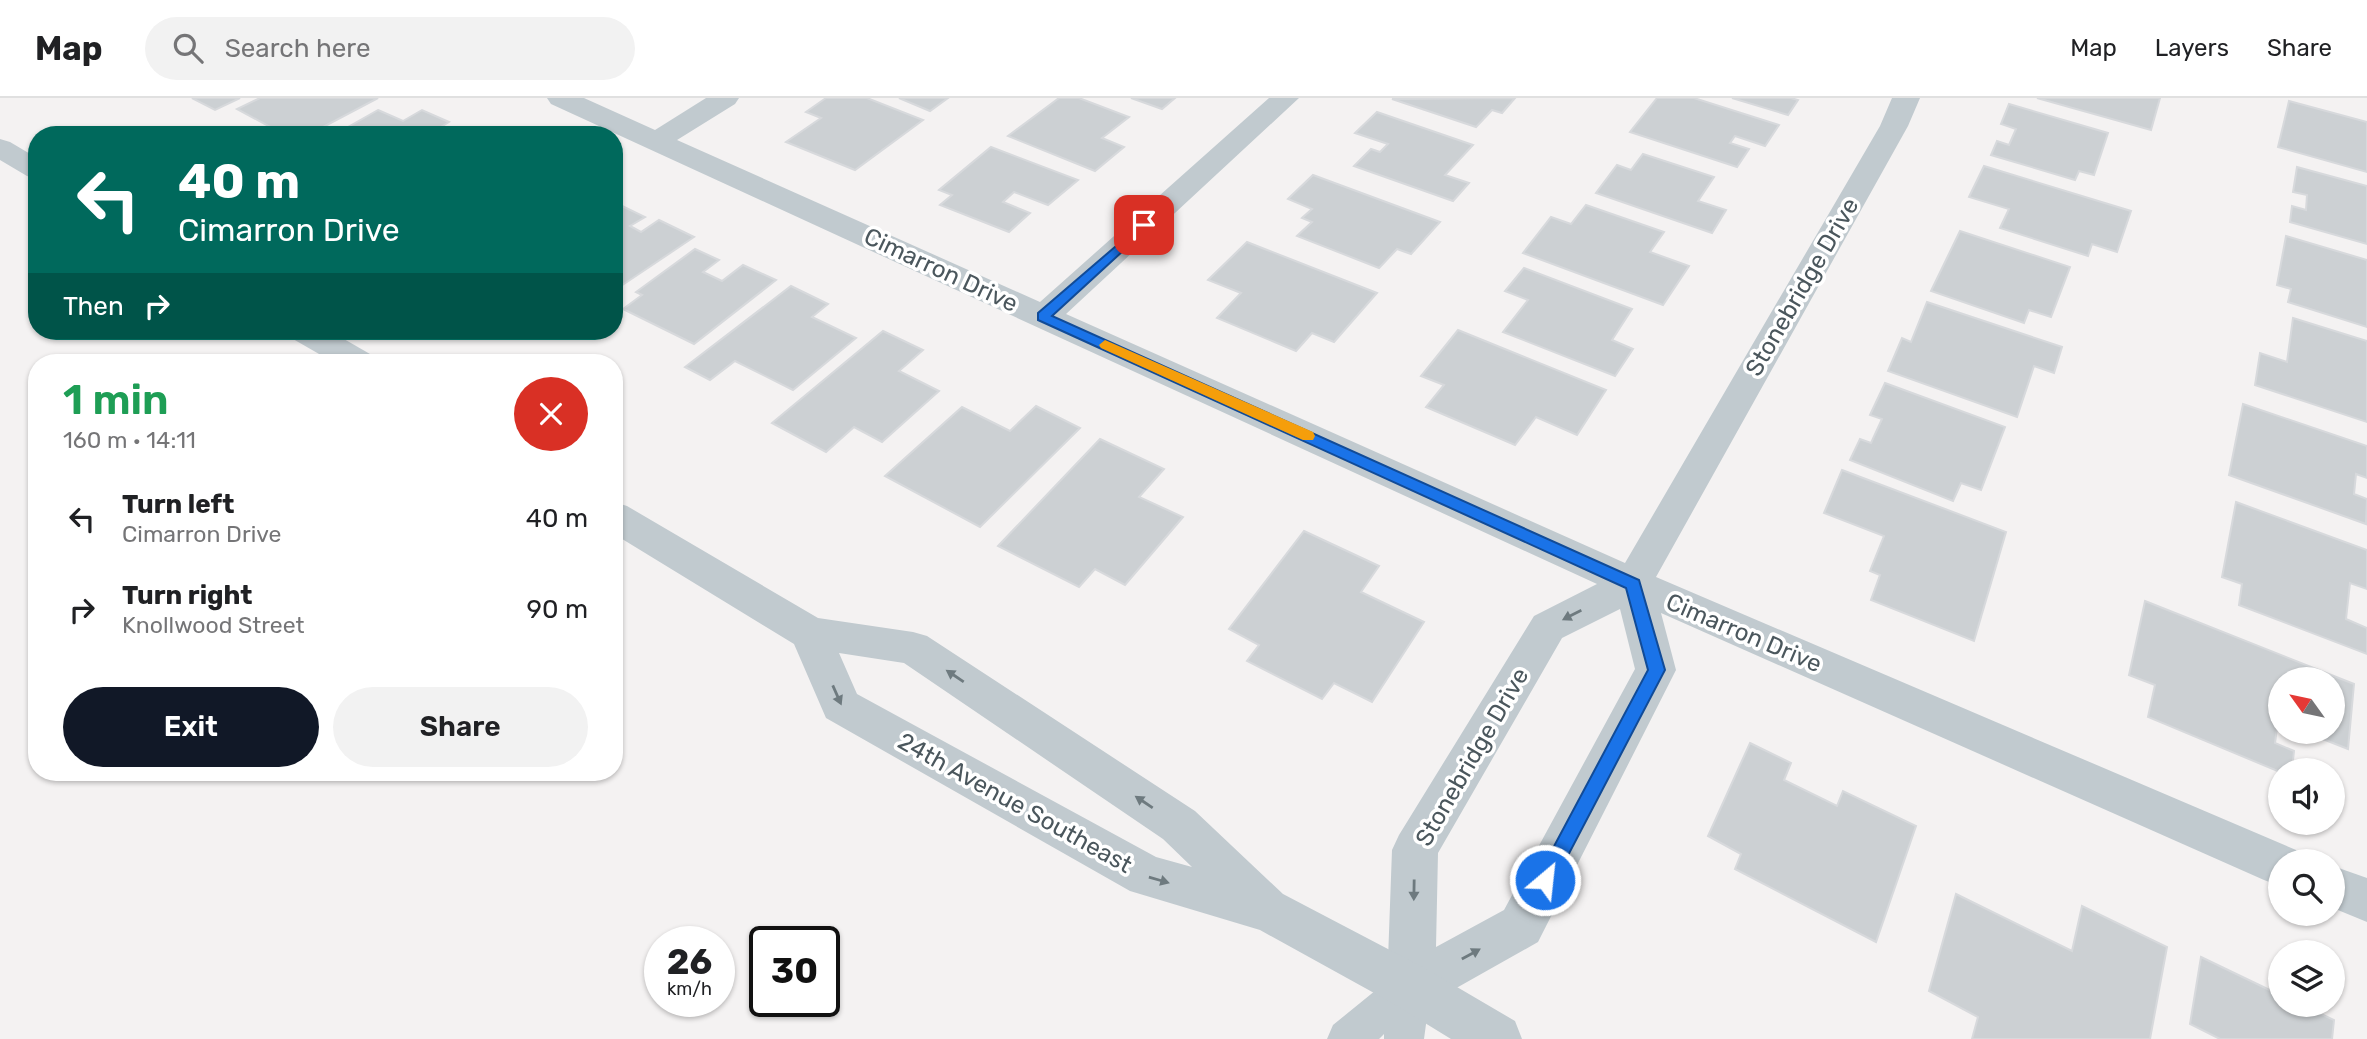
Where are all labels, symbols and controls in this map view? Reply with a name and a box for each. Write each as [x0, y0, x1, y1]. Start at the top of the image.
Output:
search box [145, 17, 635, 80]
text: Map [35, 29, 103, 68]
icon: search [169, 29, 207, 67]
text: Search here [225, 33, 370, 64]
text: Map [2070, 34, 2117, 62]
text: Layers [2155, 34, 2229, 62]
text: Share [2267, 34, 2332, 62]
text: 40 m [178, 152, 300, 210]
icon: left [63, 154, 154, 245]
street label: Stonebridge Drive [1740, 193, 1864, 381]
pin [1114, 195, 1174, 255]
icon: arrive [1125, 206, 1163, 244]
text: Cimarron Drive [178, 211, 400, 249]
street label: Cimarron Drive [860, 222, 1022, 318]
icon: right [138, 287, 176, 325]
text: Then [63, 291, 124, 322]
text: 1 min [63, 375, 169, 425]
button: close [514, 377, 588, 451]
text: 160 m · 14:11 [63, 426, 196, 454]
text: Turn left [122, 489, 234, 520]
icon: left [63, 500, 101, 538]
text: 40 m [526, 503, 588, 534]
text: Cimarron Drive [122, 520, 281, 548]
text: Turn right [122, 580, 252, 611]
street label: Cimarron Drive [1662, 588, 1826, 678]
icon: right [63, 591, 101, 629]
text: 90 m [527, 594, 588, 625]
one-way arrow [1562, 610, 1582, 621]
text: Knollwood Street [122, 611, 305, 639]
street label: Stonebridge Drive [1410, 663, 1534, 851]
north arrow [2268, 667, 2345, 744]
map controls [2268, 667, 2345, 1017]
one-way arrow [946, 669, 964, 683]
one-way arrow [832, 685, 843, 706]
button: Exit [63, 687, 319, 767]
button: Share [333, 687, 588, 767]
street label: 24th Avenue Southeast [893, 727, 1137, 879]
button: sound [2268, 758, 2345, 835]
one-way arrow [1135, 796, 1154, 809]
position arrow [1508, 843, 1582, 917]
button: search [2268, 849, 2345, 926]
one-way arrow [1148, 875, 1170, 886]
one-way arrow [1409, 879, 1420, 901]
speed limit sign: 30 [749, 926, 840, 1017]
button: layers [2268, 940, 2345, 1017]
text: 26 [667, 941, 712, 983]
one-way arrow [1461, 948, 1481, 960]
text: km/h [667, 978, 712, 1000]

